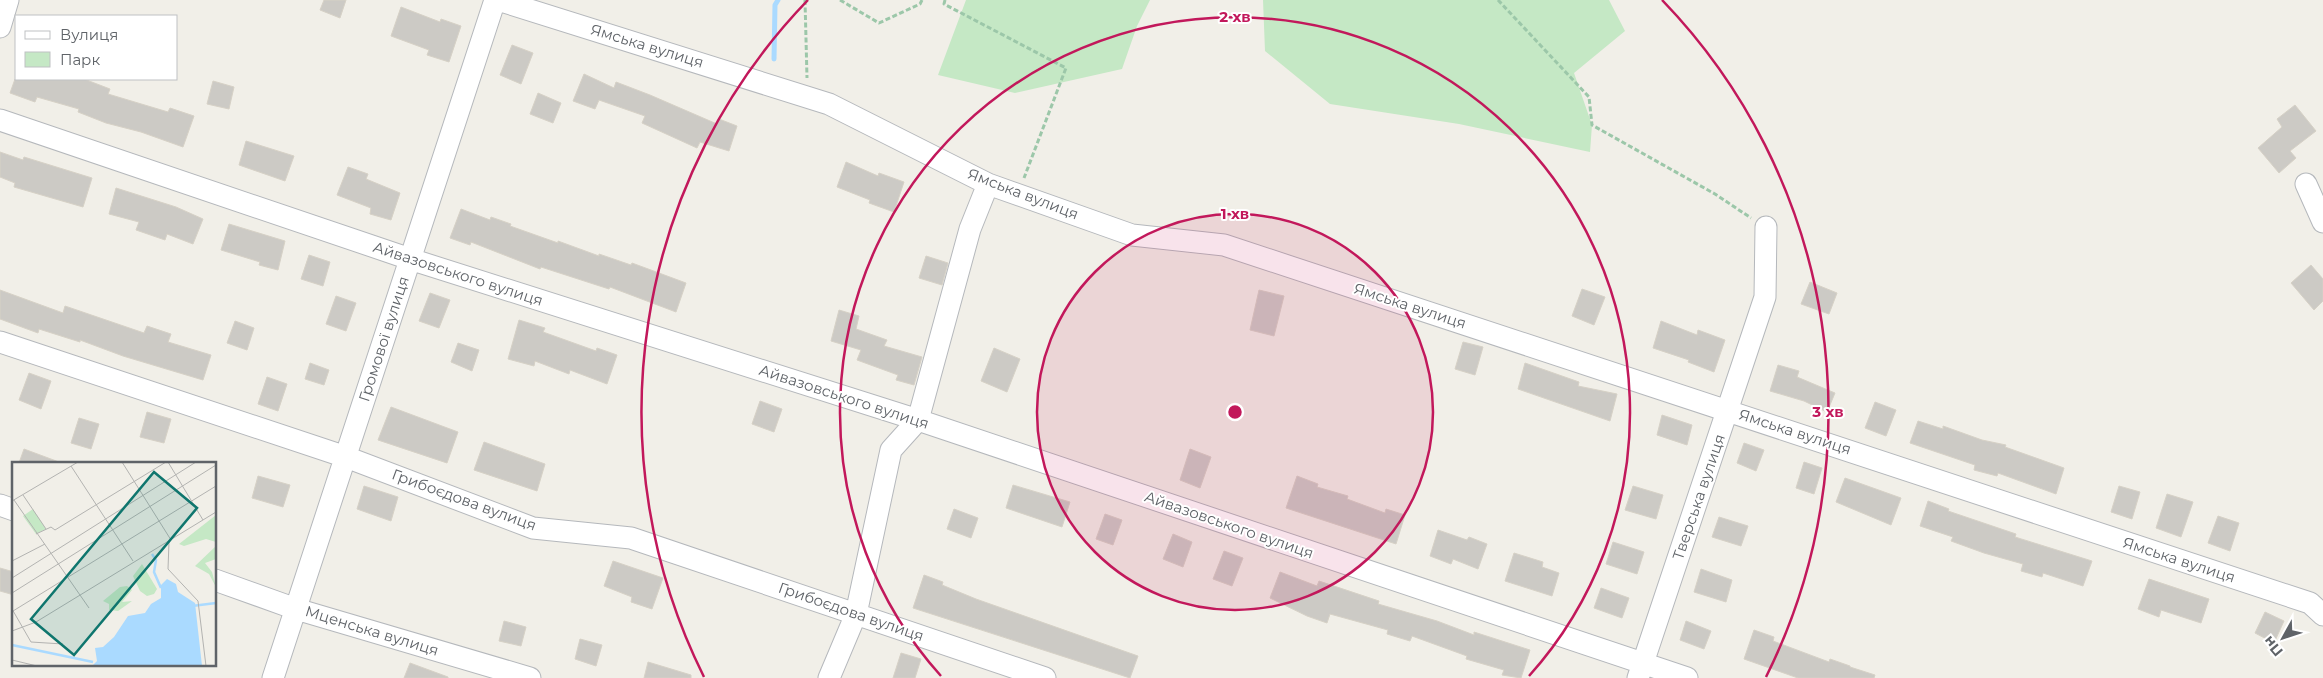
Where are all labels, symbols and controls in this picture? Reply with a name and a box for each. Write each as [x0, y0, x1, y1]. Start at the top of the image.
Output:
text: 2 хв [1219, 7, 1251, 26]
legend [15, 15, 178, 80]
street label: Ямська вулиця [588, 19, 706, 72]
text: Вулиця [60, 25, 118, 44]
text: Парк [60, 50, 100, 69]
street label: Ямська вулиця [965, 164, 1081, 223]
text: 1 хв [1221, 204, 1249, 223]
street label: Айвазовського вулиця [371, 237, 545, 310]
street label: Громової вулиця [354, 274, 413, 404]
street label: Ямська вулиця [1351, 278, 1469, 333]
street label: Айвазовського вулиця [757, 360, 931, 433]
text: 3 хв [1811, 402, 1844, 421]
centre of rings [1226, 403, 1244, 421]
street label: Ямська вулиця [1736, 404, 1854, 459]
street label: Тверська вулиця [1668, 431, 1729, 562]
inset map [12, 462, 216, 666]
street label: Грибоєдова вулиця [389, 465, 539, 535]
street label: Айвазовського вулиця [1142, 487, 1316, 562]
street label: Ямська вулиця [2120, 532, 2238, 587]
street label: Грибоєдова вулиця [776, 578, 926, 645]
street label: Мценська вулиця [303, 601, 441, 660]
north arrow [2258, 613, 2308, 663]
text: Пн [2259, 632, 2287, 660]

